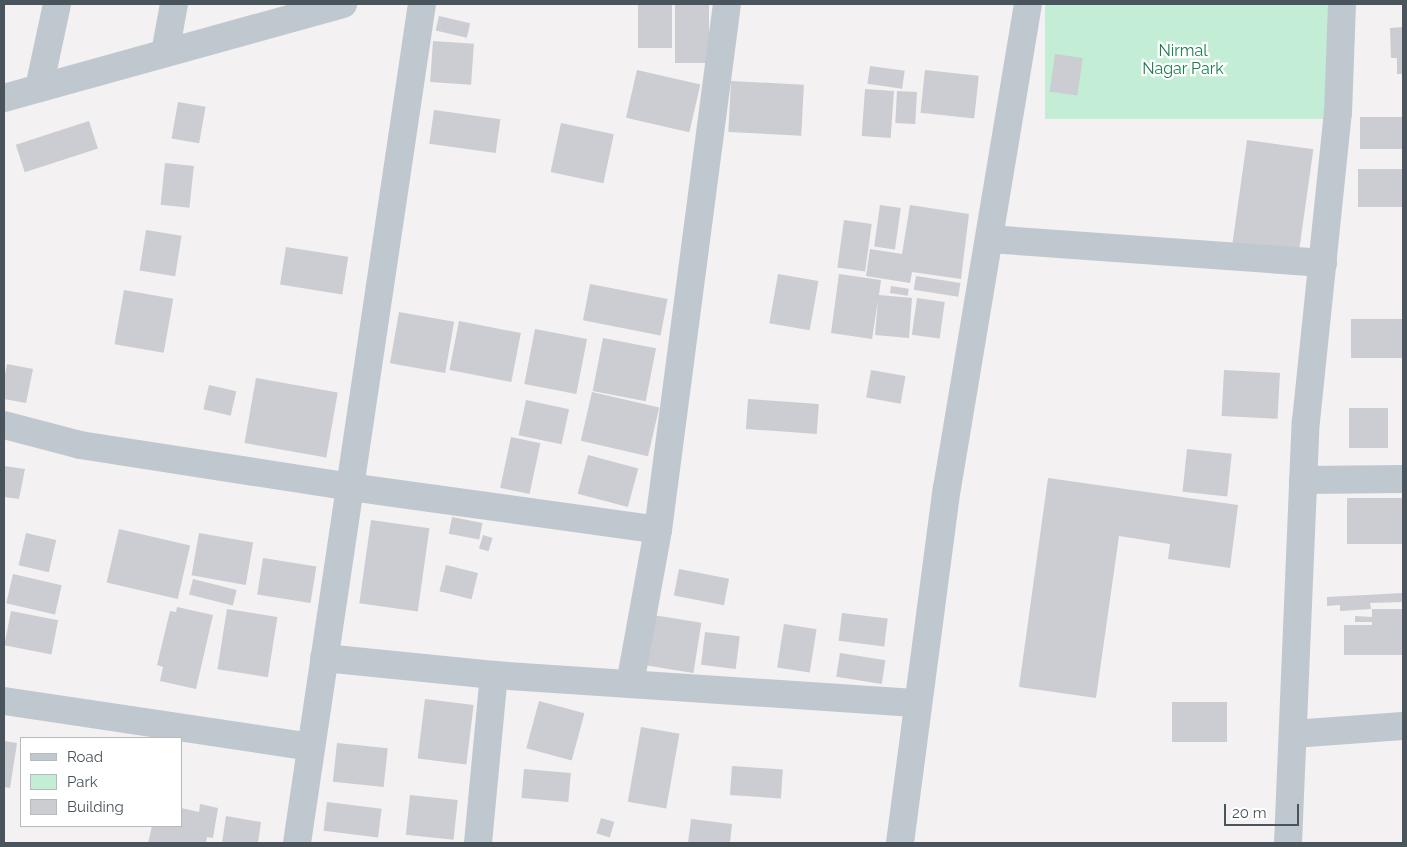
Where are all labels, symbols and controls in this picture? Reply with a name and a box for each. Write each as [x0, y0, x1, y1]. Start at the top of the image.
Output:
park label: Nirmal Nagar Park [1142, 41, 1224, 79]
legend [20, 737, 182, 827]
text: Road [67, 748, 103, 766]
text: Park [67, 773, 98, 791]
scale bar [1227, 794, 1302, 826]
text: Building [67, 798, 124, 816]
text: 20 m [1232, 804, 1267, 822]

